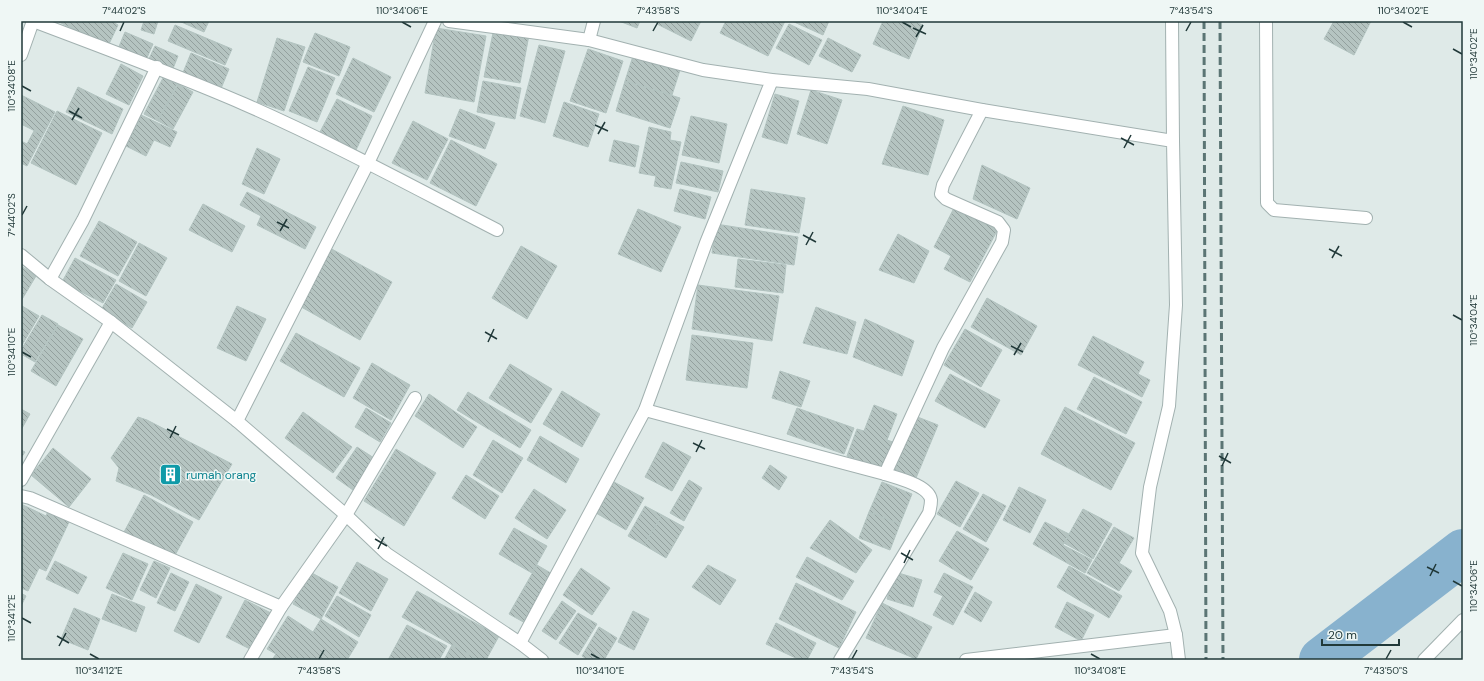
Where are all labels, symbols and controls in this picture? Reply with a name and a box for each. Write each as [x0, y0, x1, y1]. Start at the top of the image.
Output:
text: 7°44'02"S [102, 4, 146, 17]
text: 110°34'06"E [376, 4, 428, 17]
text: 7°43'58"S [637, 4, 680, 17]
text: 110°34'04"E [876, 4, 928, 17]
text: 7°43'54"S [1170, 4, 1213, 17]
text: 110°34'02"E [1377, 4, 1429, 17]
text: 110°34'02"E [1467, 28, 1480, 80]
text: 110°34'08"E [5, 60, 18, 112]
text: 7°44'02"S [5, 193, 18, 237]
text: 110°34'04"E [1467, 294, 1480, 346]
text: 110°34'10"E [5, 327, 18, 376]
building icon: rumah orang [158, 462, 184, 488]
place label: rumah orang [186, 467, 257, 483]
text: 110°34'06"E [1467, 560, 1480, 612]
text: 110°34'12"E [5, 594, 18, 642]
scale bar [1322, 621, 1399, 647]
text: 20 m [1328, 627, 1357, 643]
text: 110°34'12"E [75, 664, 123, 677]
text: 7°43'58"S [298, 664, 341, 677]
text: 110°34'10"E [576, 664, 625, 677]
text: 7°43'54"S [831, 664, 874, 677]
text: 110°34'08"E [1074, 664, 1126, 677]
text: 7°43'50"S [1364, 664, 1408, 677]

